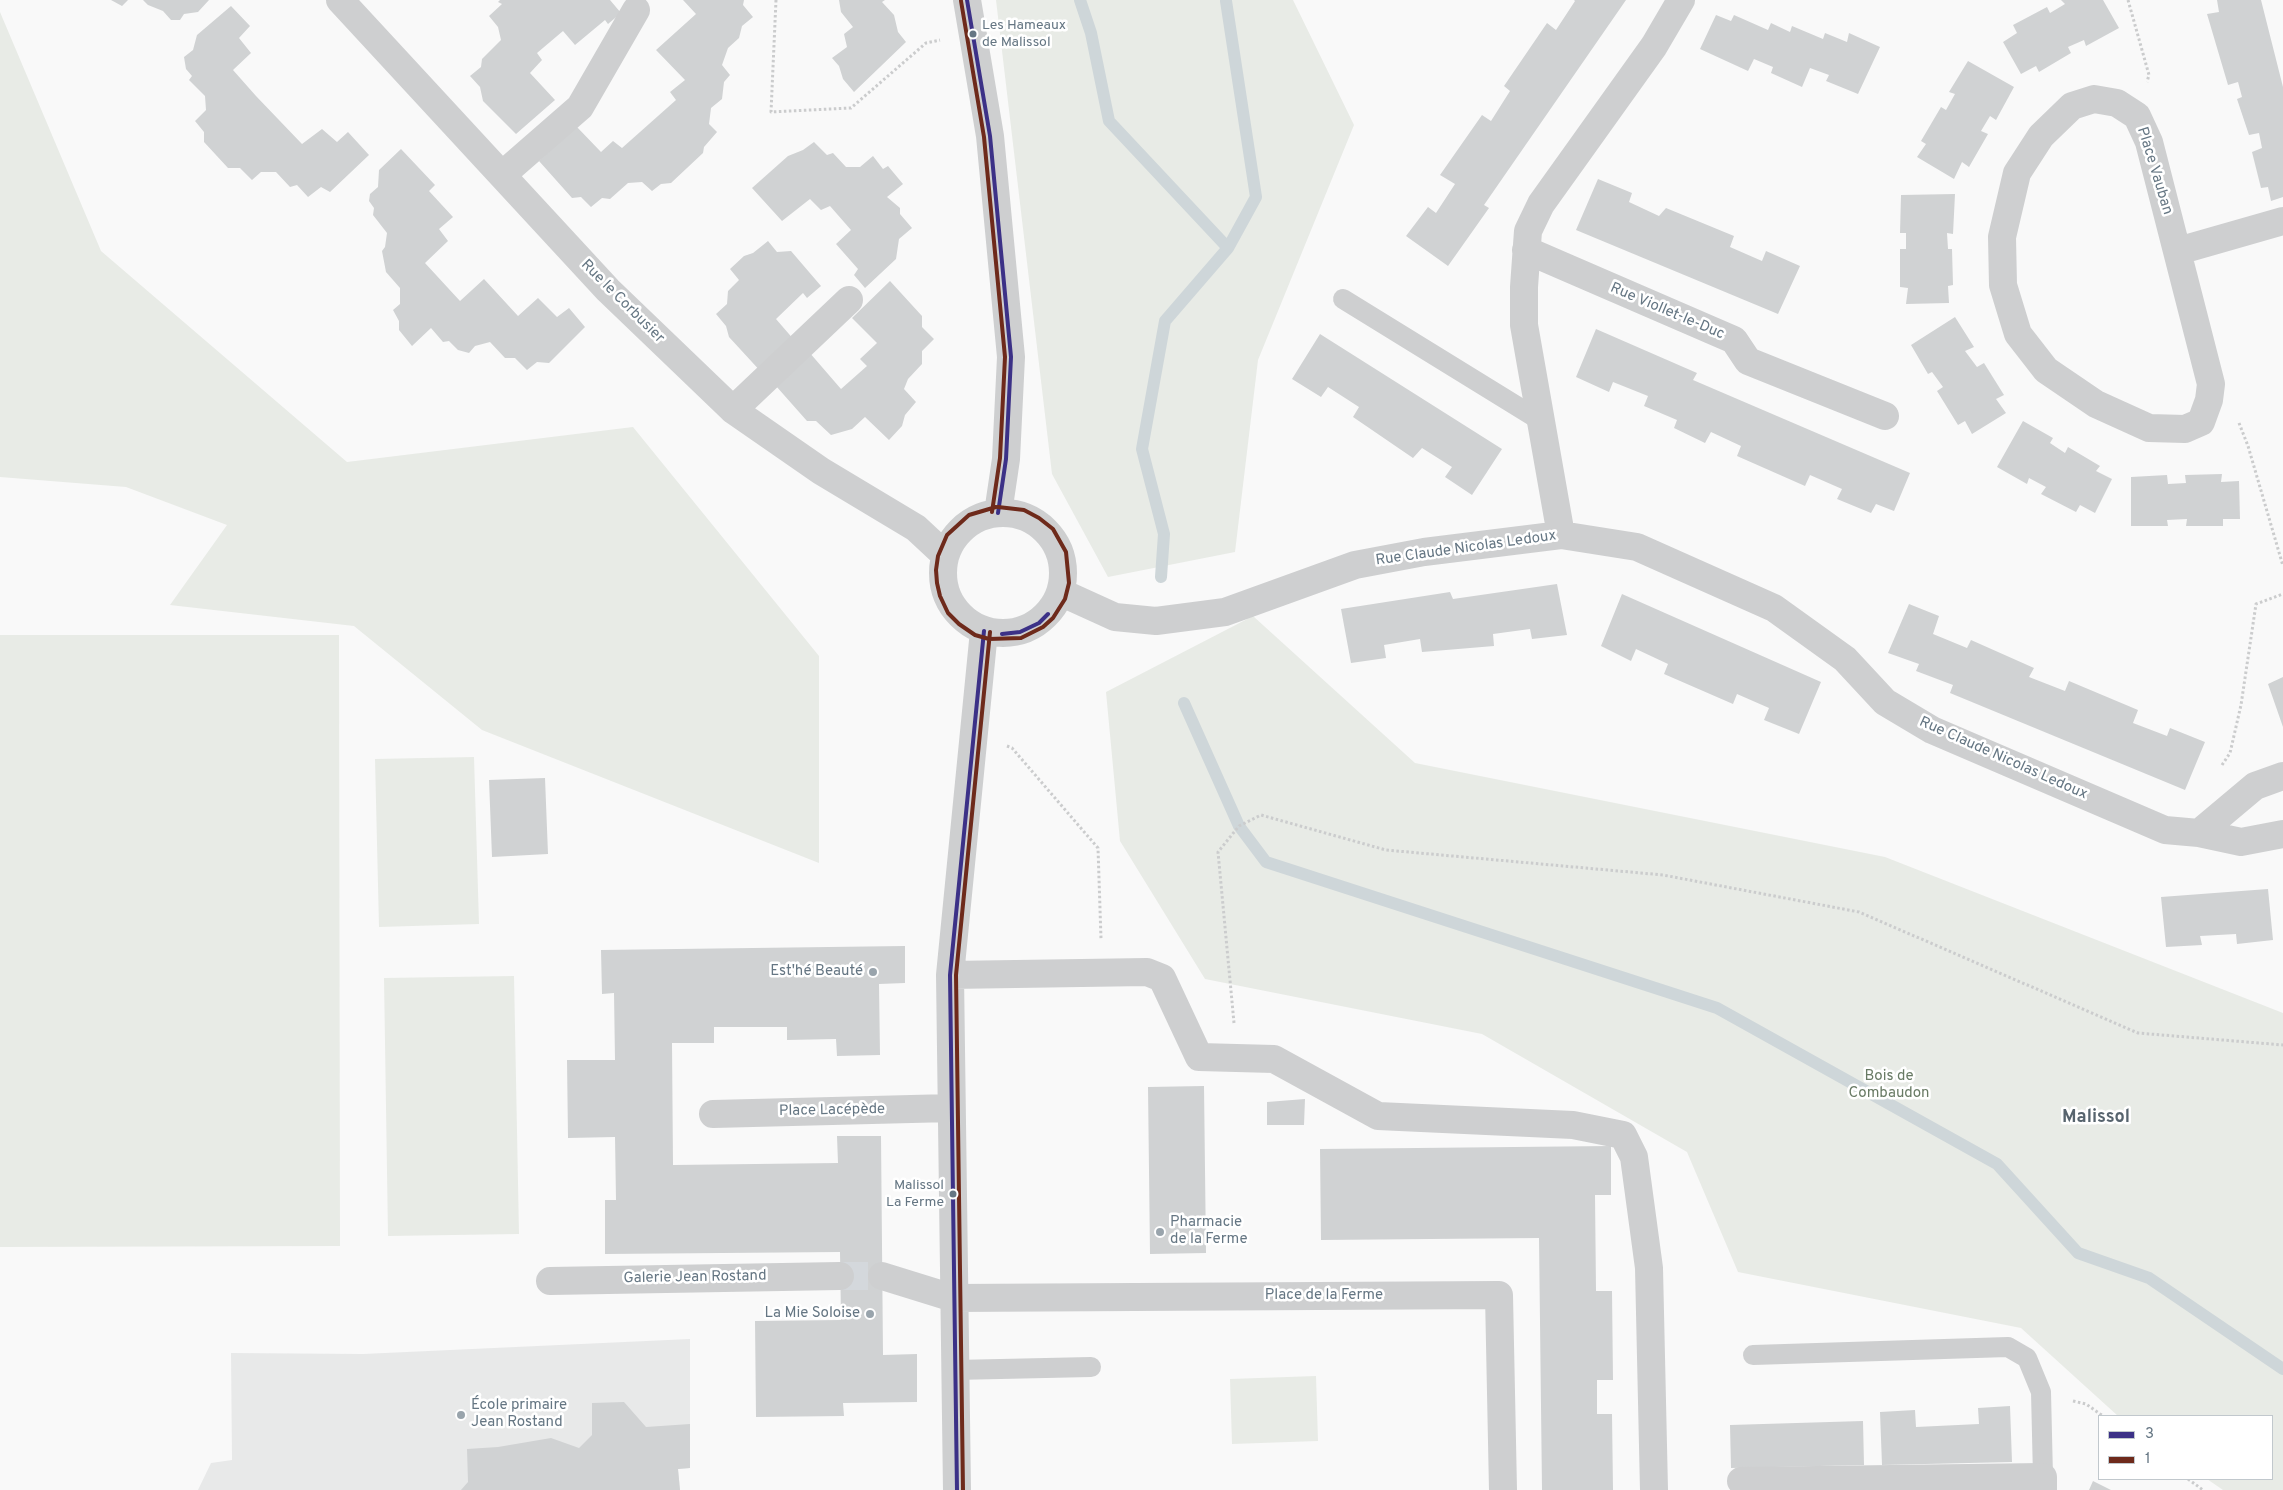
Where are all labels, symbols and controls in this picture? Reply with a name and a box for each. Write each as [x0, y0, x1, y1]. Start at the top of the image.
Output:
place label: Les Hameaux de Malissol [982, 18, 1066, 50]
marker: Les Hameaux de Malissol [968, 29, 978, 39]
street label: Place Vauban [2132, 125, 2176, 217]
street label: Rue le Corbusier [576, 256, 668, 348]
street label: Rue Viollet-le-Duc [1607, 280, 1727, 344]
street label: Rue Claude Nicolas Ledoux [1375, 527, 1557, 571]
street label: Rue Claude Nicolas Ledoux [1916, 714, 2090, 804]
place label: Est'hé Beauté [770, 963, 863, 981]
marker: Est'hé Beauté [867, 966, 879, 978]
park label: Bois de Combaudon [1849, 1068, 1929, 1103]
street label: Place Lacépède [779, 1101, 885, 1121]
district label: Malissol [2062, 1107, 2130, 1129]
place label: Malissol La Ferme [886, 1178, 944, 1210]
marker: Malissol La Ferme [948, 1189, 958, 1199]
place label: Pharmacie de la Ferme [1170, 1214, 1248, 1249]
marker: Pharmacie de la Ferme [1154, 1226, 1166, 1238]
street label: Galerie Jean Rostand [623, 1268, 767, 1288]
street label: Place de la Ferme [1265, 1287, 1383, 1305]
place label: La Mie Soloise [765, 1305, 860, 1323]
marker: La Mie Soloise [864, 1308, 876, 1320]
place label: École primaire Jean Rostand [471, 1397, 567, 1432]
marker: École primaire Jean Rostand [455, 1409, 467, 1421]
legend [2098, 1415, 2273, 1480]
text: 3 [2145, 1425, 2154, 1444]
text: 1 [2145, 1450, 2151, 1469]

